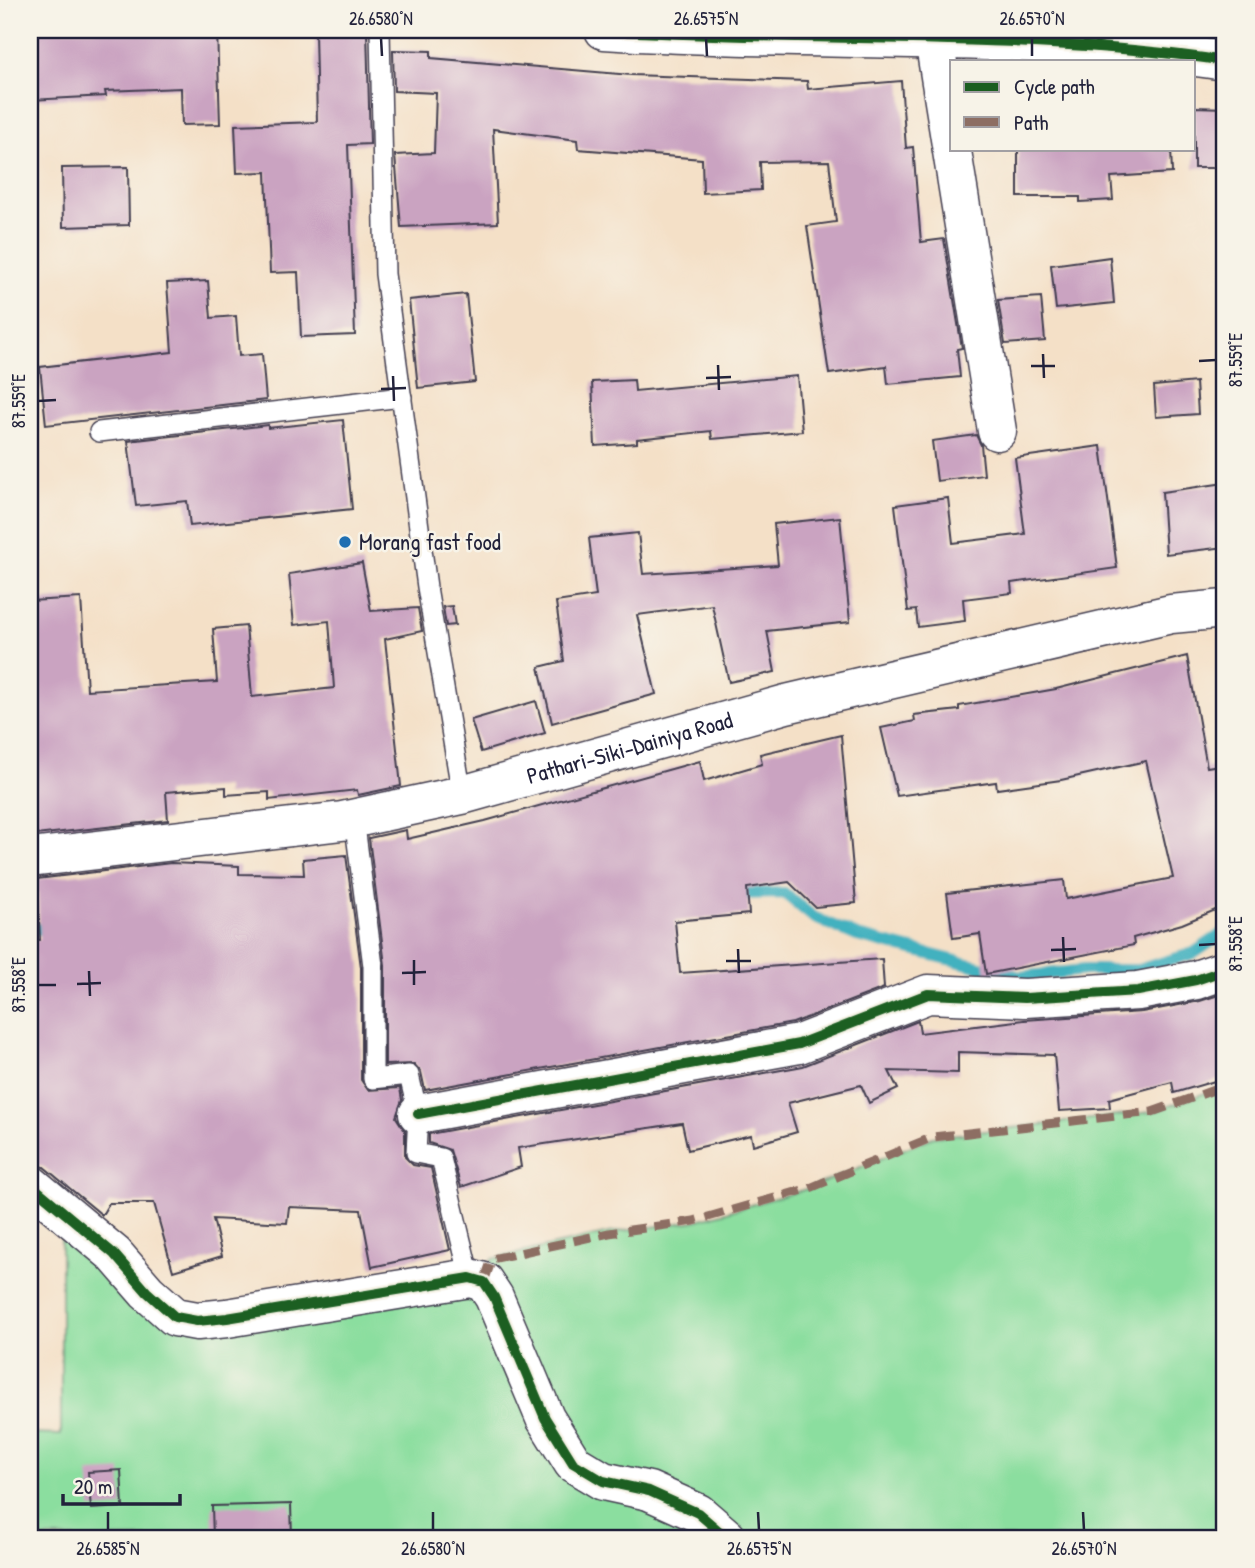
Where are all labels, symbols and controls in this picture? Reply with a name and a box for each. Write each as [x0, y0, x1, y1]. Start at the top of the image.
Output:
text: 26.6580°N [349, 6, 413, 31]
text: 26.6575°N [674, 6, 738, 31]
text: 26.6570°N [1000, 6, 1064, 31]
legend [950, 60, 1196, 150]
text: Cycle path [1014, 72, 1095, 101]
text: Path [1014, 108, 1049, 137]
text: 87.559°E [1223, 333, 1248, 387]
text: 87.559°E [6, 374, 31, 428]
place label: Morang fast food [359, 526, 501, 557]
marker: Morang fast food [337, 534, 353, 550]
street label: Pathari-Siki-Dainiya Road [523, 704, 736, 791]
text: 87.558°E [1223, 916, 1248, 972]
text: 87.558°E [6, 957, 31, 1013]
scale bar [63, 1463, 180, 1507]
text: 20 m [74, 1472, 112, 1501]
text: 26.6585°N [76, 1536, 140, 1561]
text: 26.6580°N [401, 1536, 465, 1561]
text: 26.6575°N [727, 1536, 791, 1561]
text: 26.6570°N [1052, 1536, 1116, 1561]

